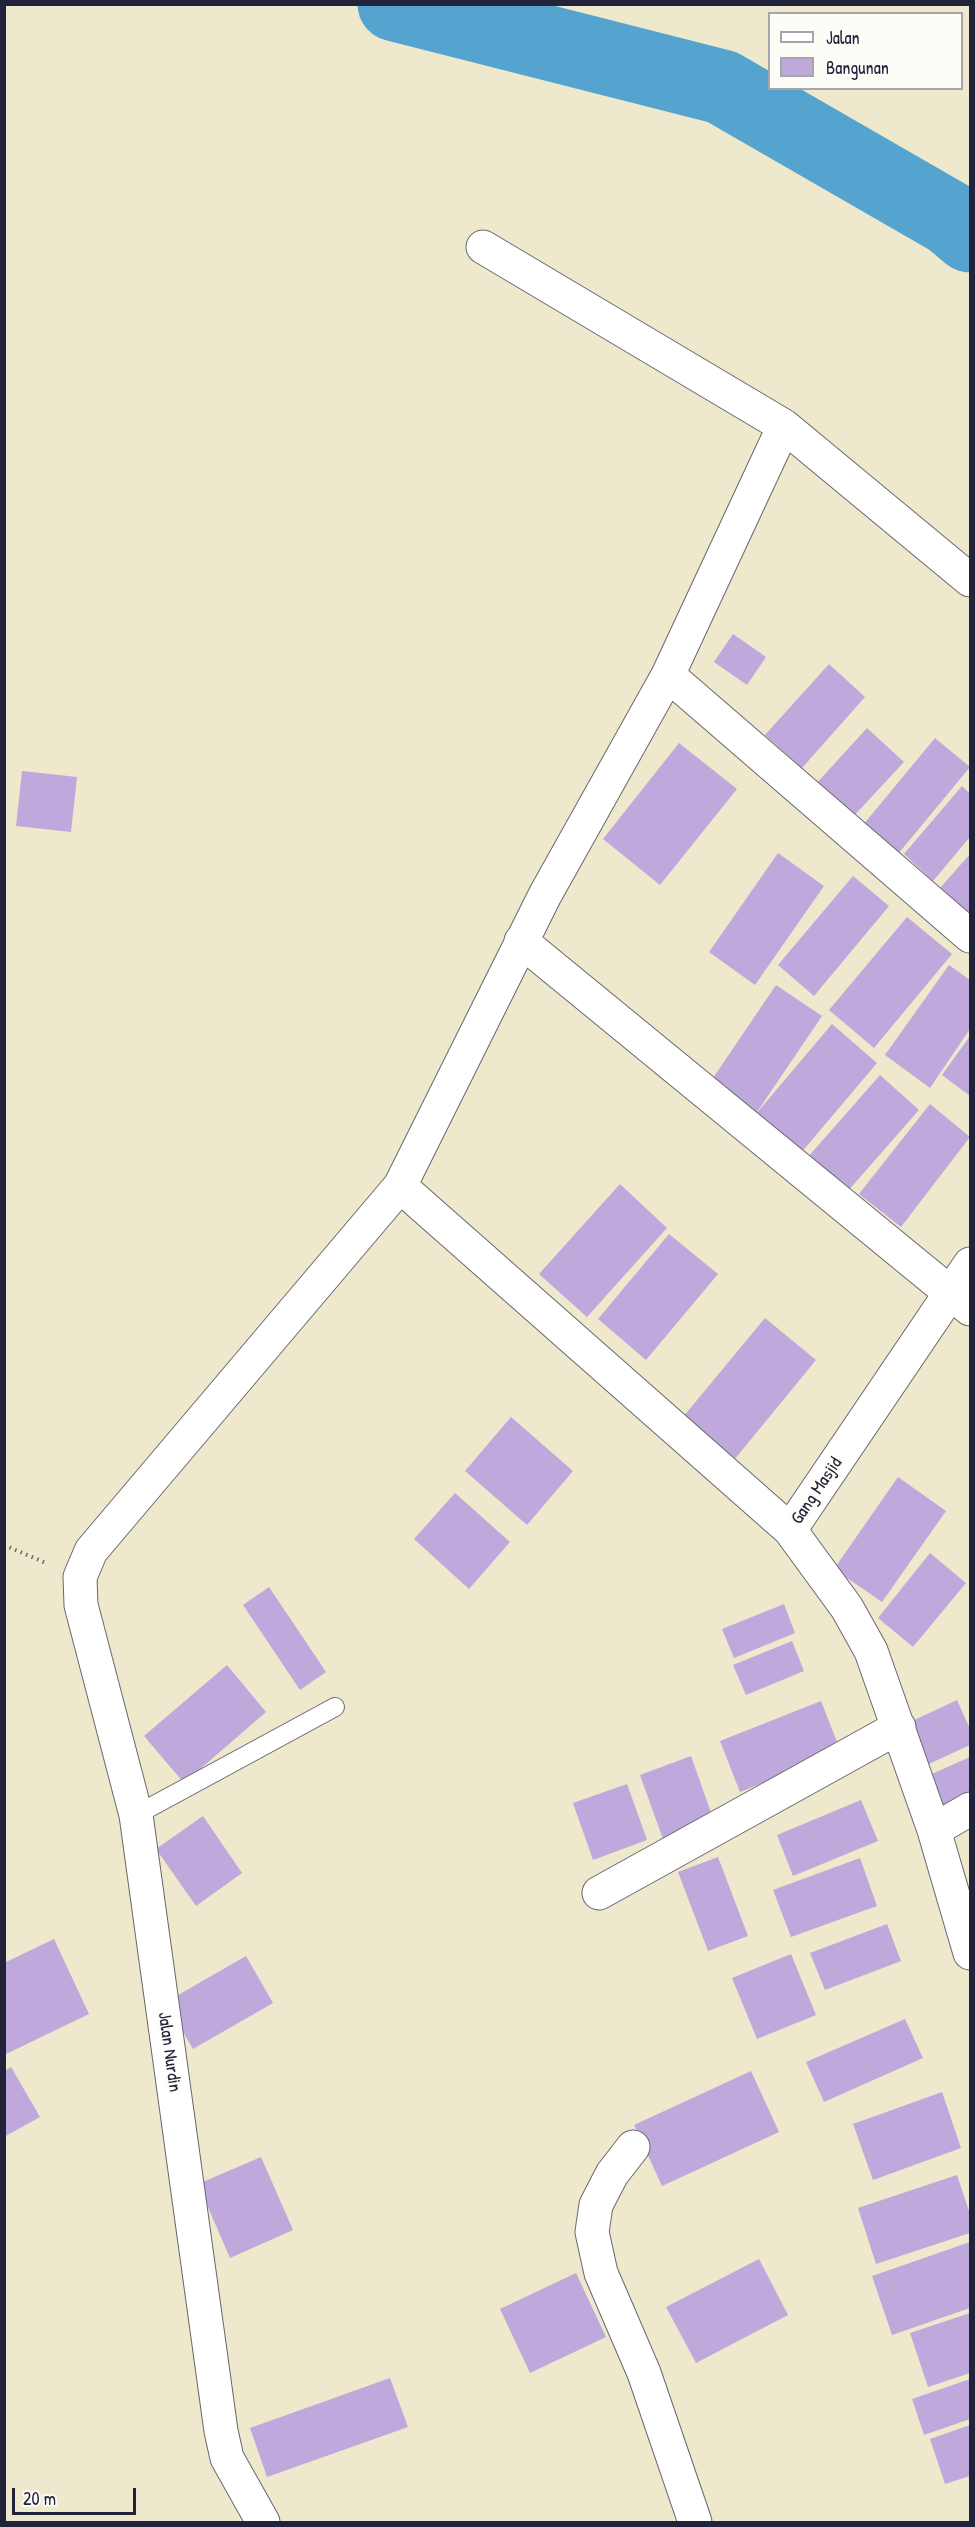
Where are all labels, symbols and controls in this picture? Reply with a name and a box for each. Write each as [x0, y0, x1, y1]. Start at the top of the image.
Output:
legend [768, 12, 963, 90]
text: Jalan [826, 25, 860, 50]
text: Bangunan [826, 55, 889, 80]
street label: Gang Masjid [787, 1453, 847, 1529]
street label: Jalan Nurdin [153, 2011, 185, 2093]
scale bar [15, 2476, 140, 2514]
text: 20 m [23, 2486, 56, 2511]

